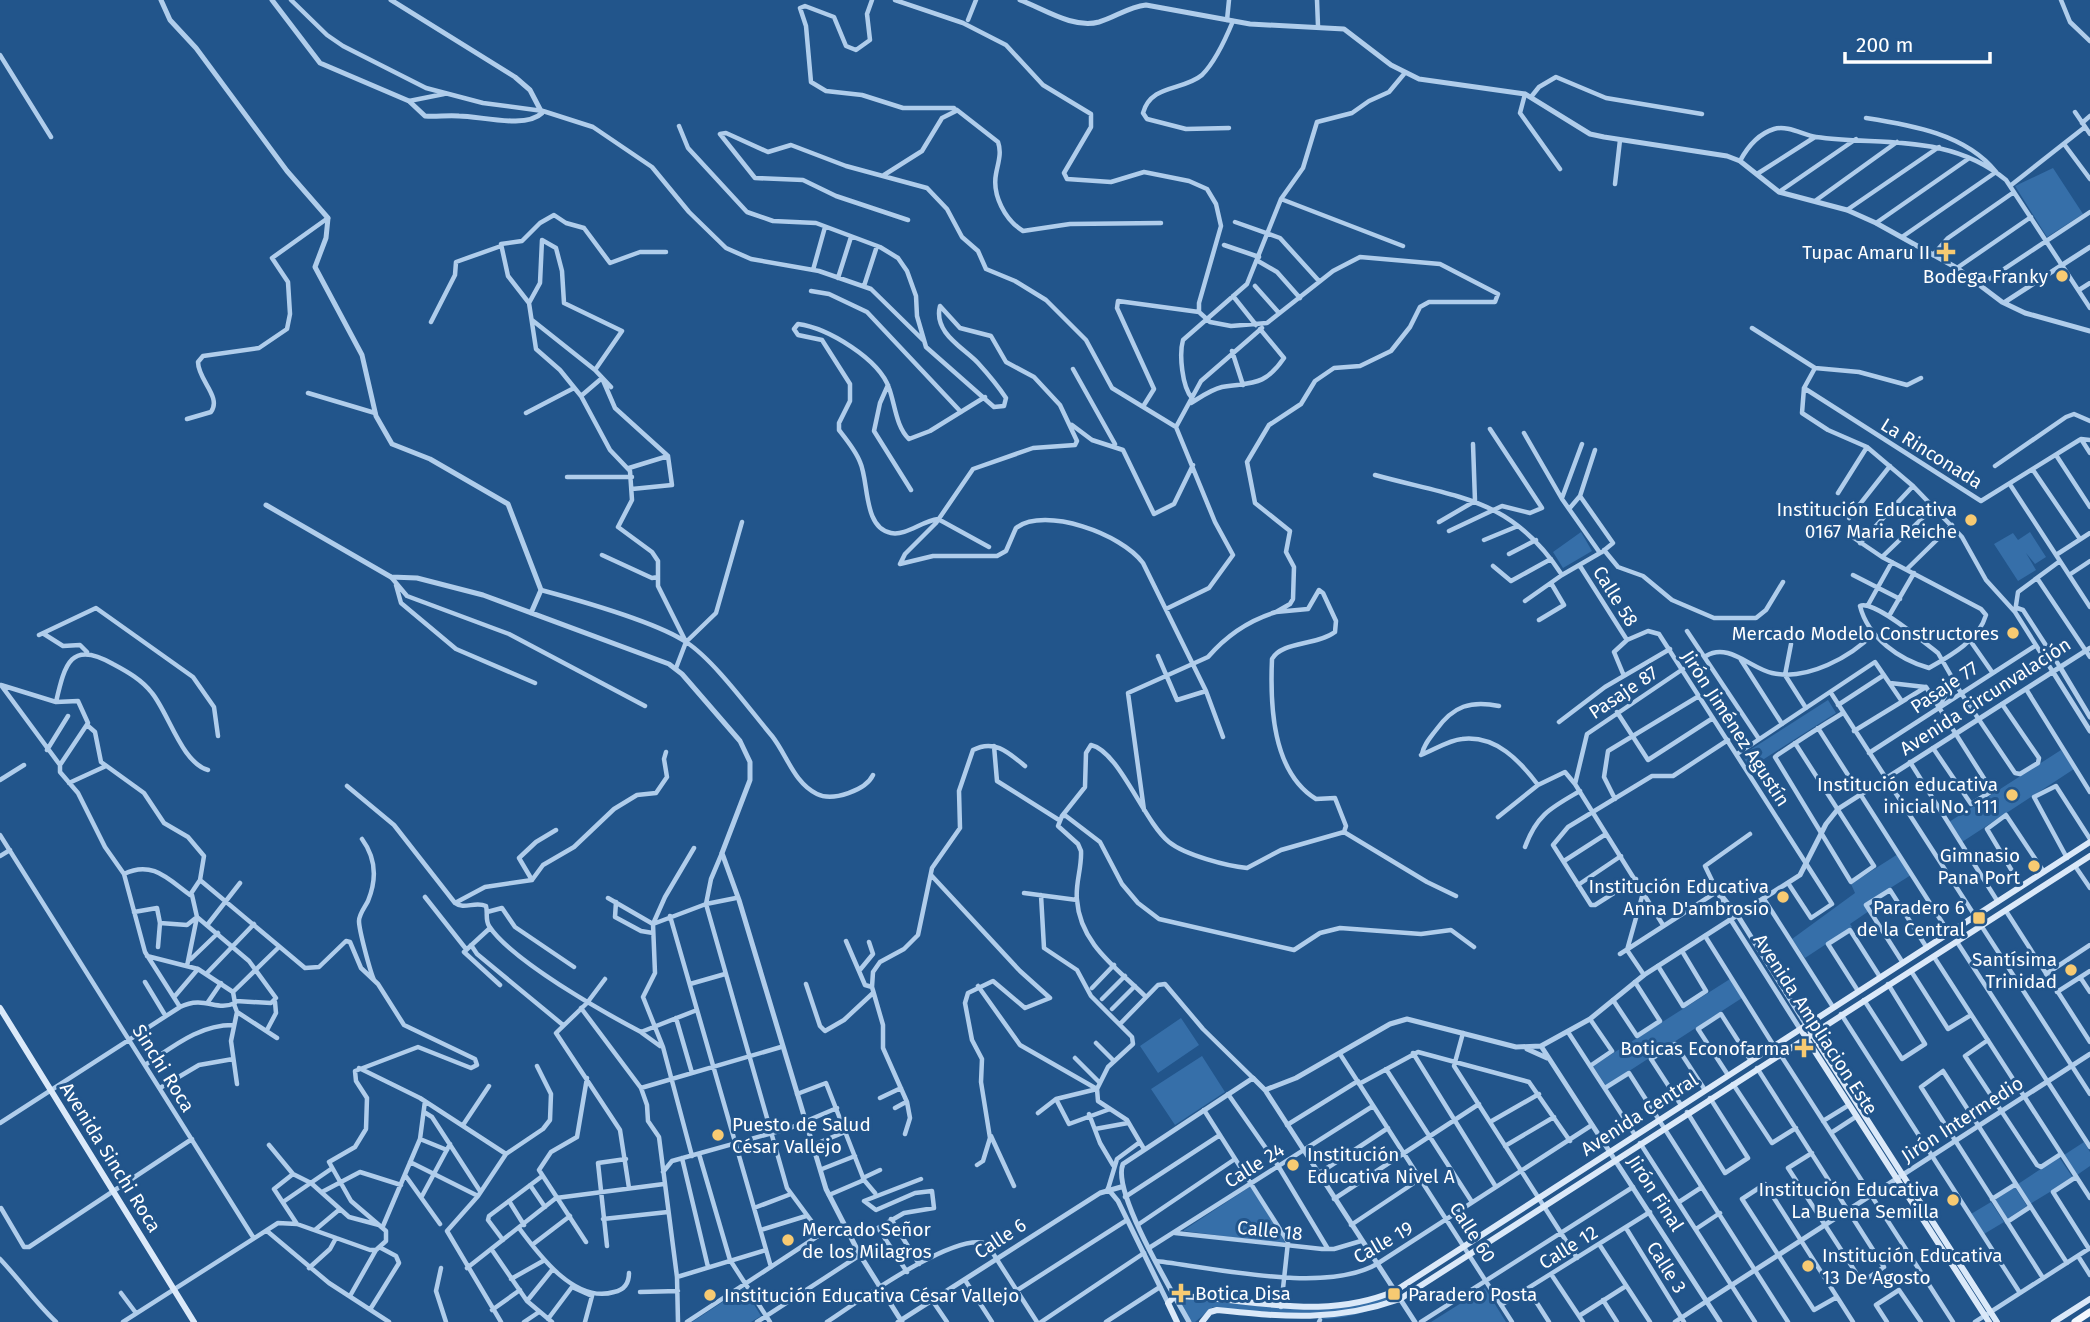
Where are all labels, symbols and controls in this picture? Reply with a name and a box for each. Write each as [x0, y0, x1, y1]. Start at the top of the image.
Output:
scale bar [1845, 21, 1990, 65]
text: 200 m [1856, 32, 1913, 58]
place label: Tupac Amaru II [1802, 241, 1930, 264]
marker: Tupac Amaru II [1936, 242, 1956, 262]
place label: Bodega Franky [1923, 265, 2049, 288]
marker: Bodega Franky [2054, 268, 2070, 284]
street label: La Rinconada [1877, 413, 1987, 494]
place label: Institución Educativa 0167 Maria Reiche [1777, 498, 1957, 543]
marker: Institución Educativa 0167 Maria Reiche [1963, 512, 1979, 528]
street label: Calle 58 [1588, 562, 1643, 631]
place label: Mercado Modelo Constructores [1732, 622, 1999, 645]
marker: Mercado Modelo Constructores [2005, 625, 2021, 641]
street label: Avenida Circunvalación [1896, 633, 2075, 760]
street label: Jirón Jiménez Agustín [1677, 646, 1795, 811]
street label: Pasaje 77 [1906, 656, 1982, 718]
street label: Pasaje 87 [1584, 661, 1662, 724]
place label: Institución educativa inicial No. 111 [1817, 773, 1998, 818]
marker: Institución educativa inicial No. 111 [2004, 787, 2020, 803]
place label: Gimnasio Pana Port [1937, 844, 2020, 889]
marker: Gimnasio Pana Port [2026, 858, 2042, 874]
place label: Institución Educativa Anna D'ambrosio [1589, 875, 1769, 920]
marker: Institución Educativa Anna D'ambrosio [1775, 889, 1791, 905]
place label: Paradero 6 de la Central [1856, 896, 1965, 941]
marker: Paradero 6 de la Central [1971, 910, 1987, 926]
street label: Avenida Ampliacion Este [1748, 930, 1883, 1119]
place label: Santísima Trinidad [1972, 948, 2057, 993]
marker: Santísima Trinidad [2063, 962, 2079, 978]
street label: Sinchi Roca [128, 1020, 200, 1116]
place label: Boticas Econofarma [1620, 1037, 1790, 1060]
marker: Boticas Econofarma [1796, 1040, 1812, 1056]
street label: Avenida Central [1577, 1068, 1702, 1161]
street label: Jirón Intermedio [1897, 1071, 2028, 1167]
street label: Avenida Sinchi Roca [55, 1078, 166, 1237]
place label: Puesto de Salud César Vallejo [732, 1113, 871, 1158]
marker: Puesto de Salud César Vallejo [710, 1127, 726, 1143]
street label: Calle 24 [1220, 1138, 1288, 1193]
place label: Institución Educativa Nivel A [1307, 1143, 1455, 1188]
street label: Jirón Final [1622, 1151, 1689, 1236]
marker: Institución Educativa Nivel A [1285, 1157, 1301, 1173]
place label: Institución Educativa La Buena Semilla [1759, 1178, 1939, 1223]
marker: Institución Educativa La Buena Semilla [1945, 1192, 1961, 1208]
street label: Calle 60 [1444, 1198, 1501, 1267]
street label: Calle 6 [970, 1213, 1031, 1264]
street label: Calle 18 [1236, 1216, 1304, 1245]
street label: Calle 19 [1349, 1216, 1417, 1269]
place label: Mercado Señor de los Milagros [802, 1218, 932, 1263]
street label: Calle 12 [1535, 1221, 1602, 1274]
marker: Mercado Señor de los Milagros [780, 1232, 796, 1248]
street label: Calle 3 [1642, 1237, 1691, 1297]
place label: Institución Educativa 13 De Agosto [1822, 1244, 2002, 1289]
marker: Institución Educativa 13 De Agosto [1800, 1258, 1816, 1274]
place label: Botica Disa [1195, 1282, 1291, 1305]
place label: Paradero Posta [1408, 1283, 1537, 1306]
place label: Institución Educativa César Vallejo [724, 1284, 1019, 1307]
marker: Botica Disa [1173, 1285, 1189, 1301]
marker: Paradero Posta [1386, 1286, 1402, 1302]
marker: Institución Educativa César Vallejo [702, 1287, 718, 1303]

